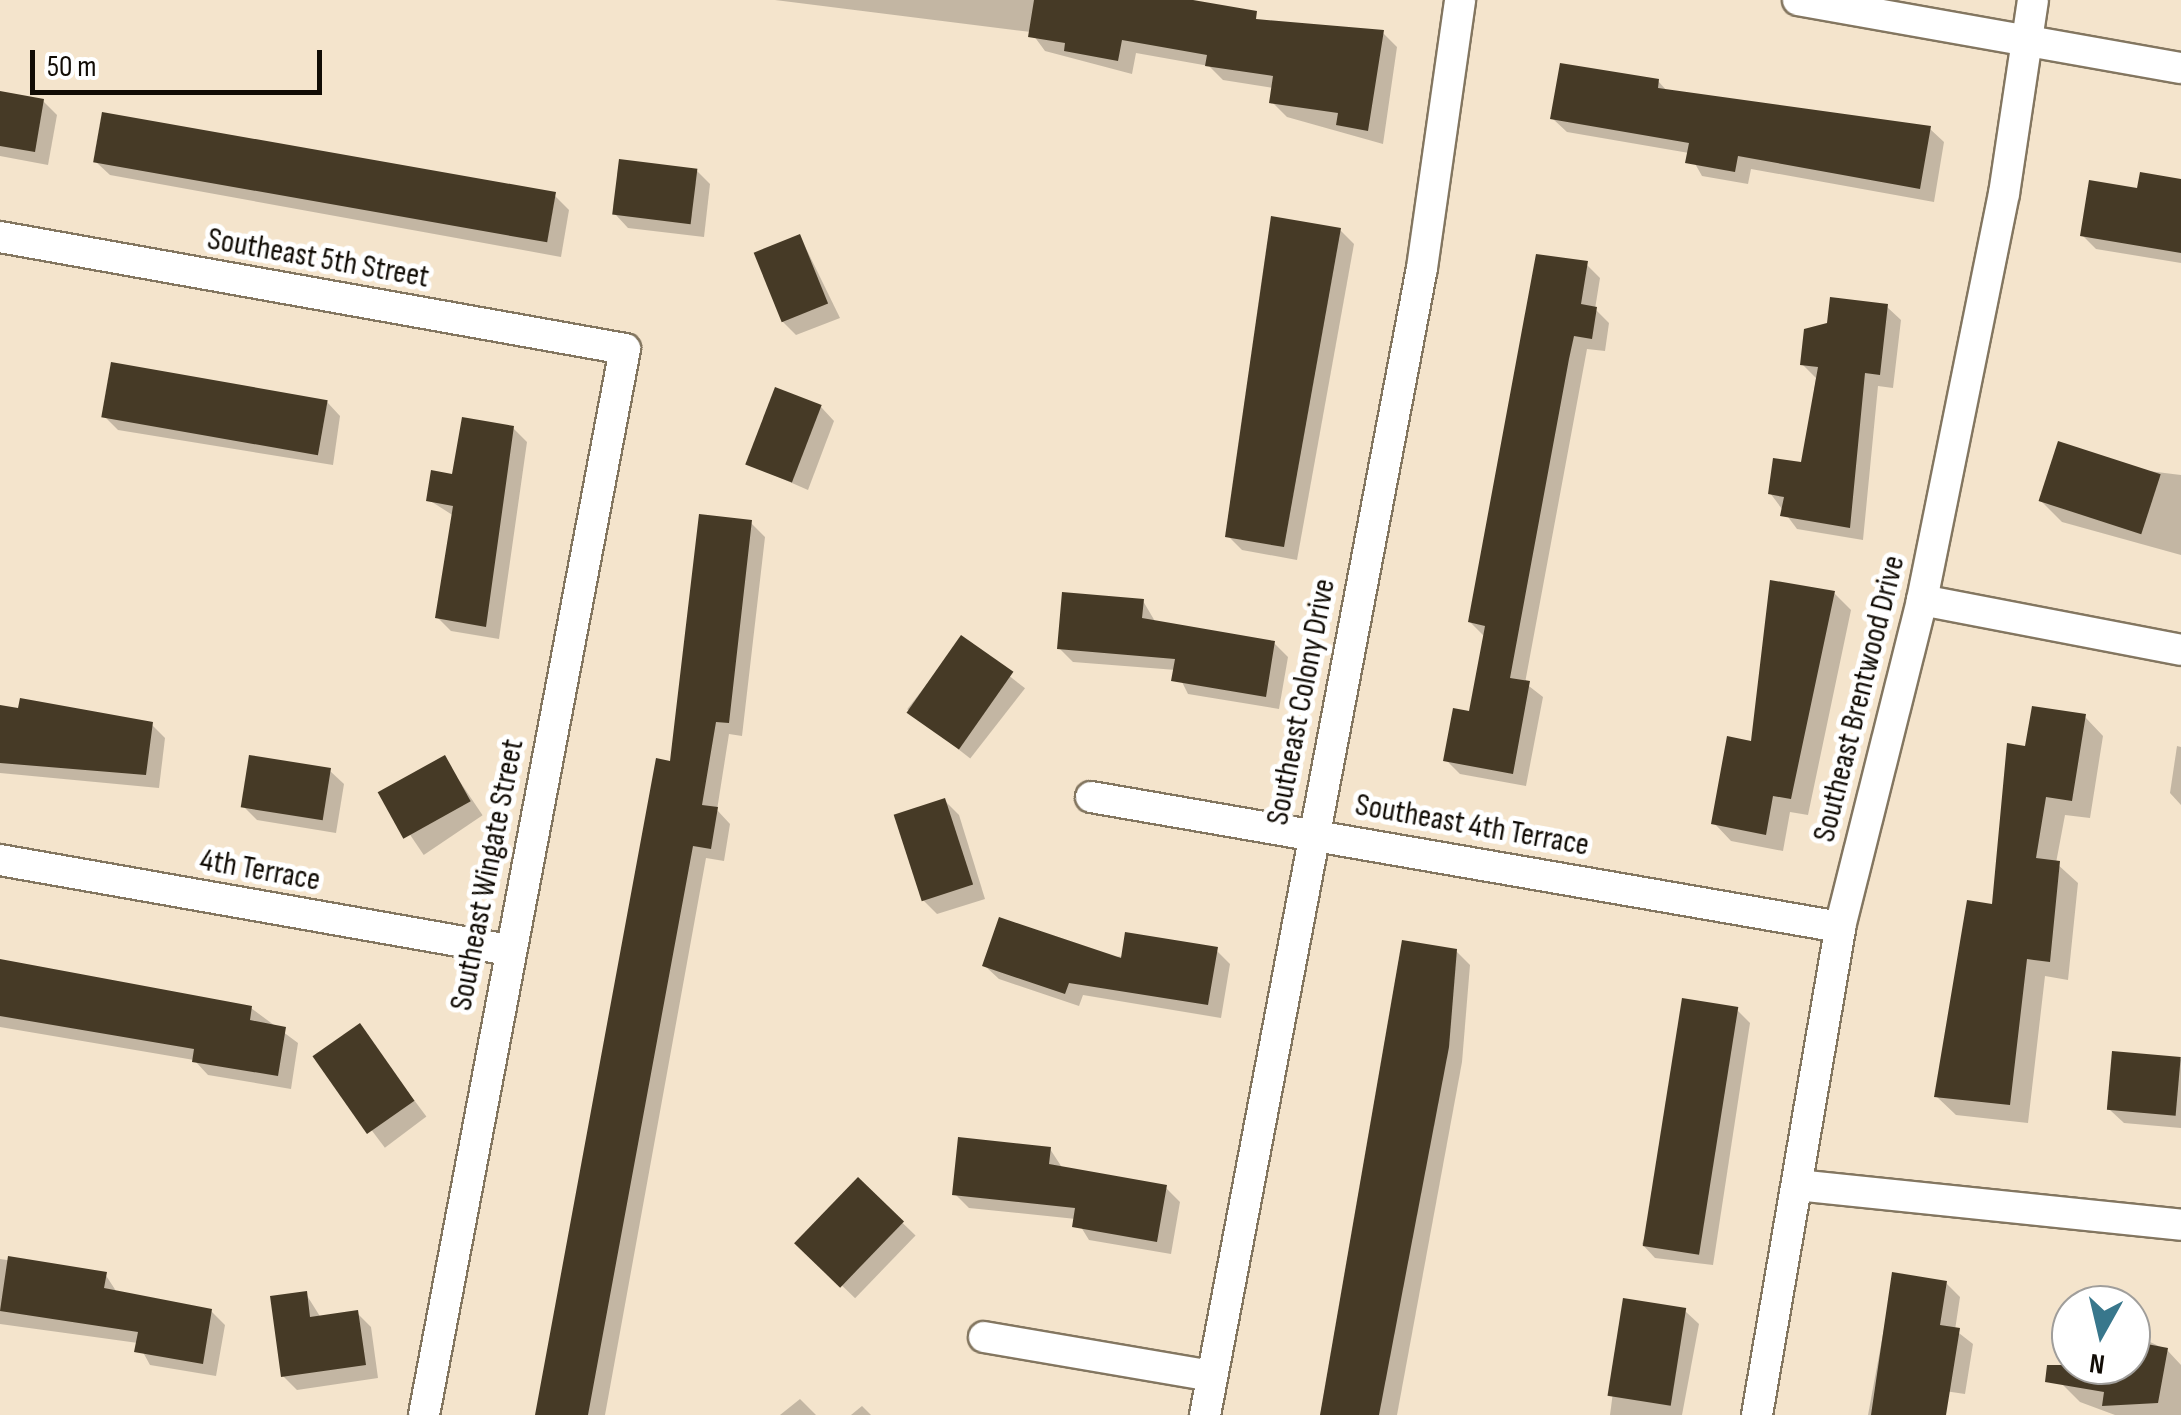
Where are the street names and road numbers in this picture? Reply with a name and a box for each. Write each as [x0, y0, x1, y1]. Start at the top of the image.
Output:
street label: Southeast 5th Street [204, 221, 432, 297]
street label: Southeast Brentwood Drive [1806, 552, 1914, 846]
street label: Southeast Colony Drive [1259, 576, 1345, 828]
street label: Southeast Wingate Street [443, 736, 533, 1014]
street label: Southeast 4th Terrace [1352, 787, 1592, 865]
street label: 4th Terrace [197, 842, 323, 900]

